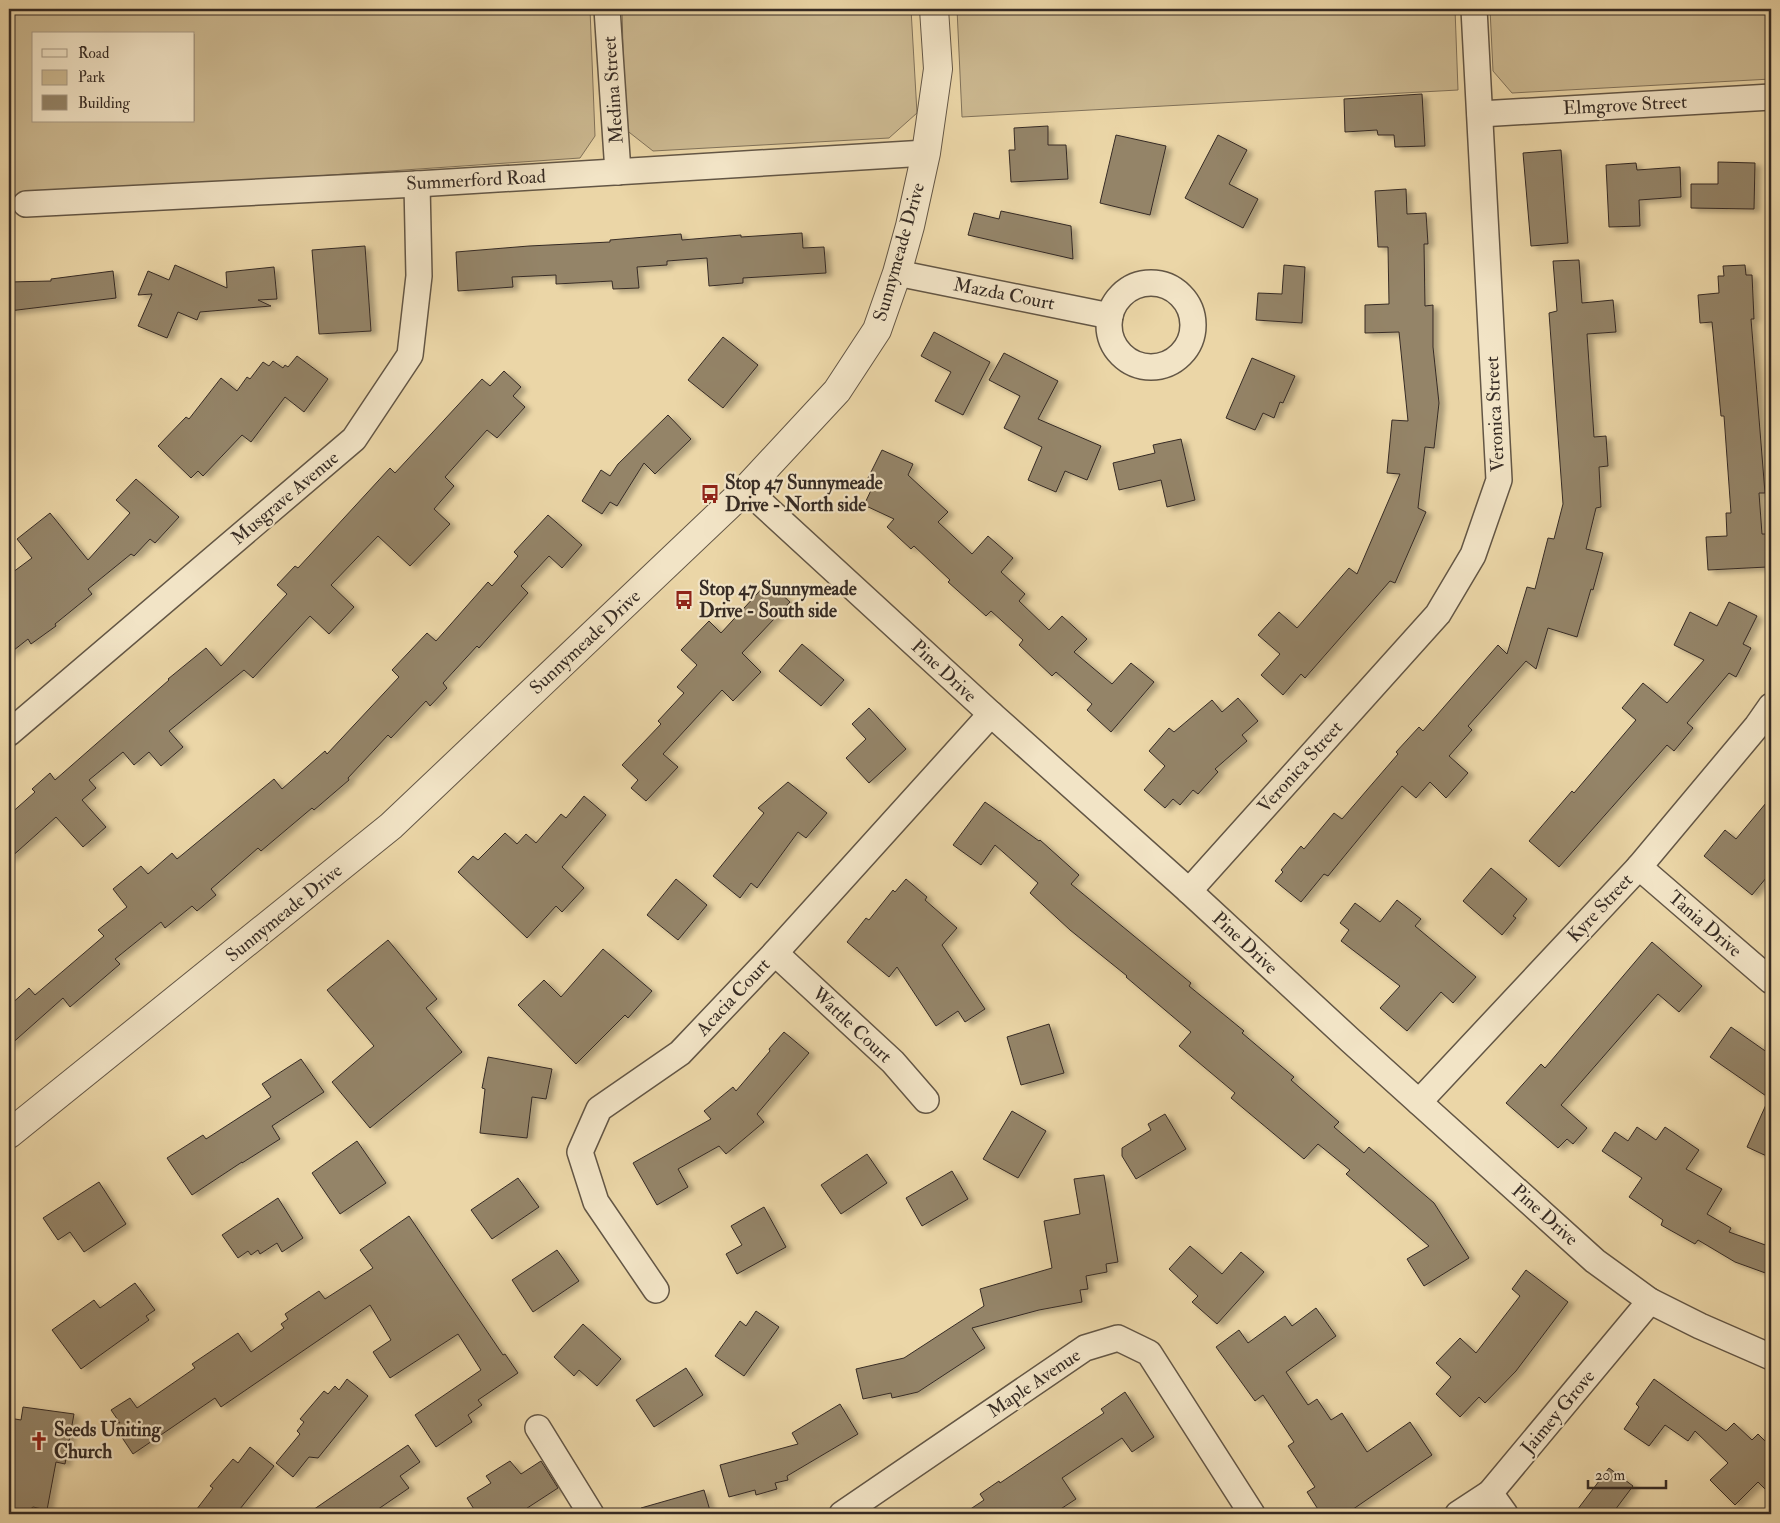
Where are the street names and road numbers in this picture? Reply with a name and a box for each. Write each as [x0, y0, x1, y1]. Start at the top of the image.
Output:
street label: Medina Street [597, 35, 629, 145]
street label: Elmgrove Street [1562, 90, 1688, 120]
street label: Summerford Road [405, 164, 547, 196]
street label: Sunnymeade Drive [868, 180, 930, 324]
street label: Mazda Court [951, 272, 1057, 316]
street label: Veronica Street [1480, 355, 1510, 473]
street label: Musgrave Avenue [226, 446, 344, 550]
street label: Sunnymeade Drive [524, 584, 646, 700]
street label: Pine Drive [906, 634, 982, 708]
street label: Veronica Street [1252, 716, 1348, 818]
street label: Sunnymeade Drive [221, 859, 347, 967]
street label: Kyre Street [1562, 868, 1638, 948]
street label: Tania Drive [1663, 885, 1747, 963]
street label: Pine Drive [1207, 906, 1283, 980]
street label: Acacia Court [690, 953, 775, 1042]
street label: Wattle Court [806, 981, 897, 1068]
street label: Pine Drive [1507, 1179, 1583, 1251]
street label: Maple Avenue [983, 1343, 1086, 1424]
street label: Jaimey Grove [1515, 1365, 1600, 1460]

